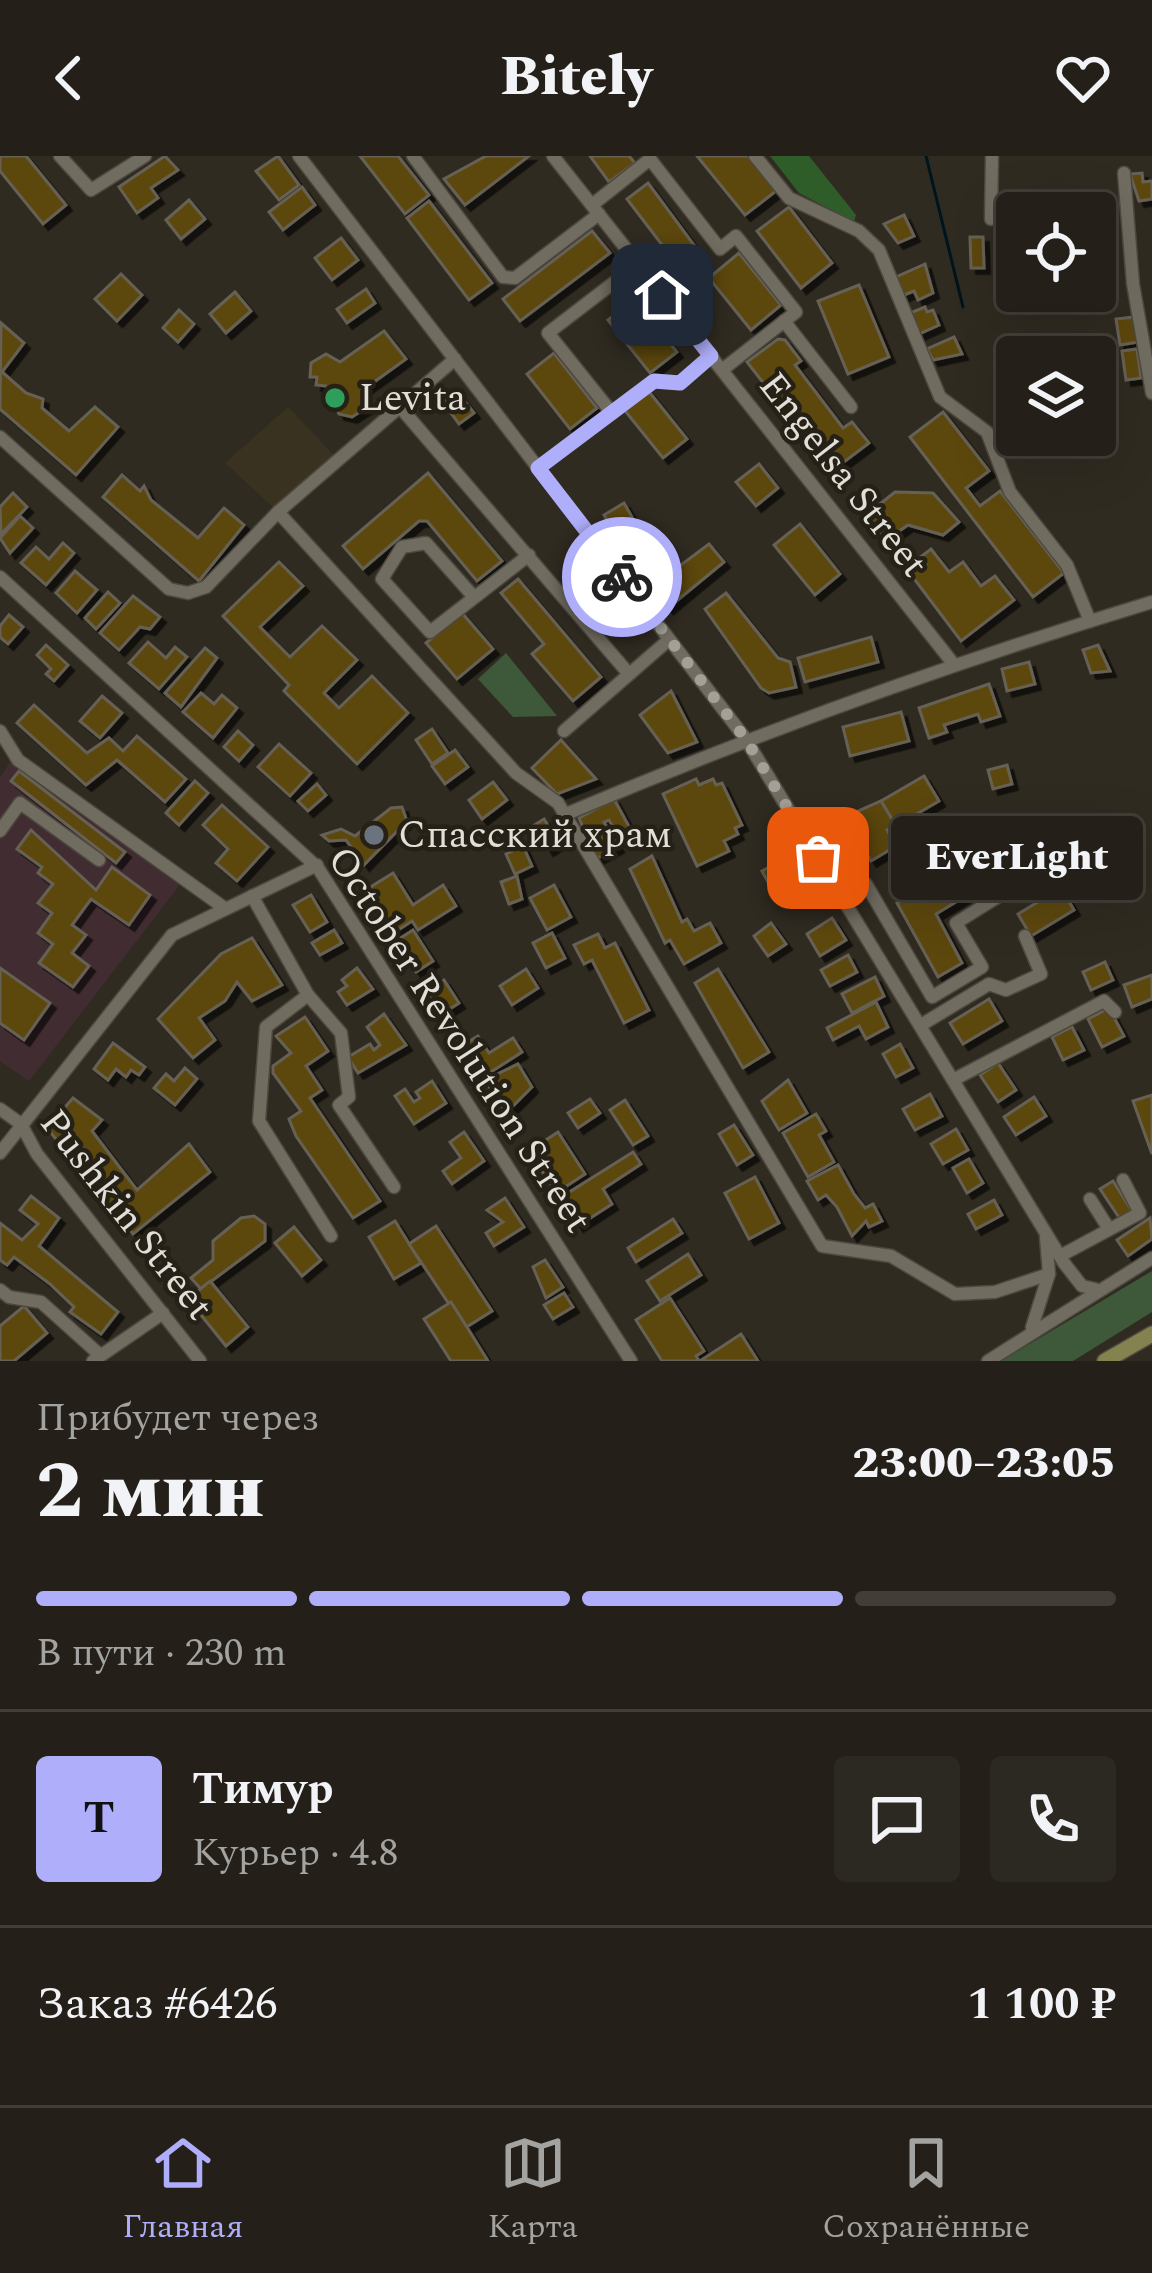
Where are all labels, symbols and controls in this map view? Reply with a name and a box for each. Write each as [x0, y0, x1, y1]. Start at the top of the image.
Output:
text: Bitely [500, 37, 652, 119]
icon: back [36, 45, 102, 111]
icon: heart [1050, 45, 1116, 111]
map controls [996, 192, 1116, 456]
button: locate [996, 192, 1116, 312]
pin [611, 244, 713, 346]
icon: home [629, 262, 695, 328]
button: layers [996, 336, 1116, 456]
street label: Engelsa Street [744, 359, 942, 591]
place label: Levita [359, 369, 466, 428]
marker: Levita [322, 385, 348, 411]
courier [562, 517, 682, 637]
icon: bike [589, 544, 655, 610]
place label: Спасский храм [398, 806, 672, 865]
pin [767, 807, 869, 909]
callout: EverLight [890, 816, 1142, 900]
marker: Спасский храм [361, 822, 387, 848]
icon: bag [785, 825, 851, 891]
text: EverLight [925, 828, 1109, 887]
street label: October Revolution Street [312, 835, 606, 1245]
street label: Pushkin Street [24, 1097, 228, 1333]
text: Прибудет через [36, 1389, 319, 1448]
text: 23:00–23:05 [852, 1429, 1116, 1498]
text: 2 мин [36, 1433, 264, 1552]
text: В пути · 230 m [36, 1624, 287, 1683]
text: Тимур [192, 1755, 334, 1824]
button: chat [834, 1756, 960, 1882]
button: phone [990, 1756, 1116, 1882]
text: Т [83, 1784, 115, 1853]
text: Курьер · 4.8 [192, 1824, 398, 1883]
text: Заказ #6426 [36, 1970, 277, 2039]
text: 1 100 ₽ [967, 1970, 1116, 2039]
tab: Главная [122, 2130, 243, 2252]
tab: Карта [488, 2130, 578, 2252]
tab: Сохранённые [822, 2130, 1030, 2252]

